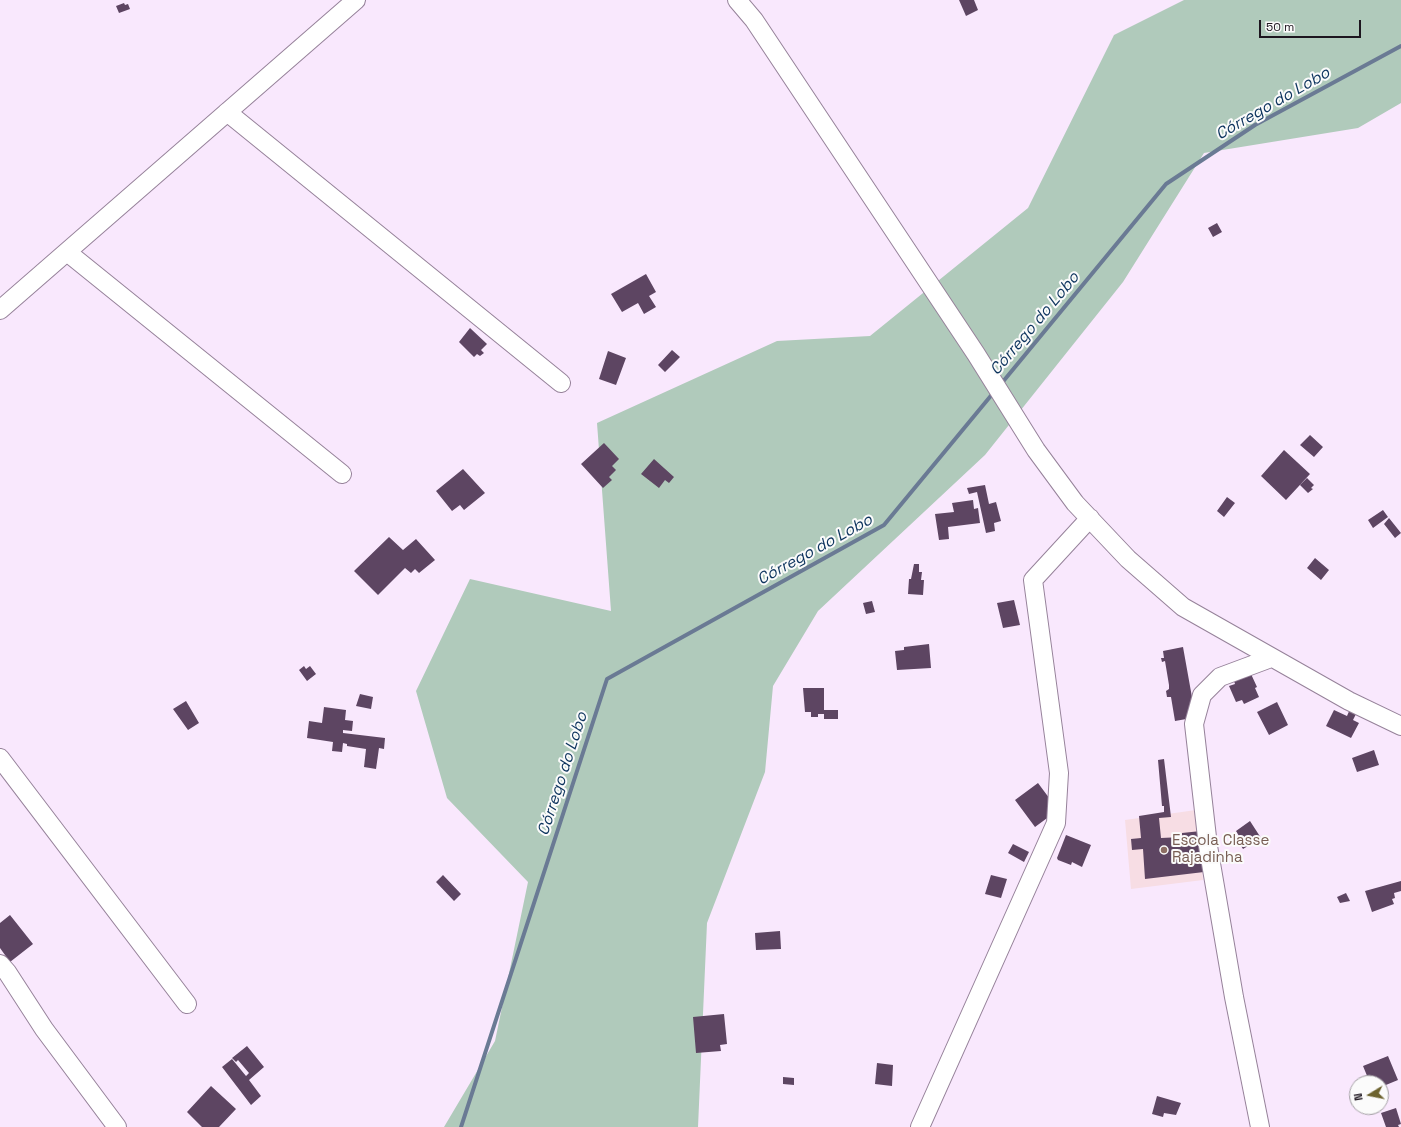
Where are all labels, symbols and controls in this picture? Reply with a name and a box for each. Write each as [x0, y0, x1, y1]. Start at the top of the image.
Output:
scale bar [1261, 12, 1363, 38]
text: 50 m [1266, 19, 1294, 35]
water label: Córrego do Lobo [1212, 64, 1334, 144]
water label: Córrego do Lobo [986, 269, 1084, 379]
water label: Córrego do Lobo [754, 510, 876, 590]
water label: Córrego do Lobo [534, 710, 592, 838]
place label: Escola Classe Rajadinha [1172, 832, 1269, 867]
marker: Escola Classe Rajadinha [1159, 845, 1169, 855]
north arrow [1349, 1075, 1389, 1115]
text: N [1351, 1092, 1366, 1102]

